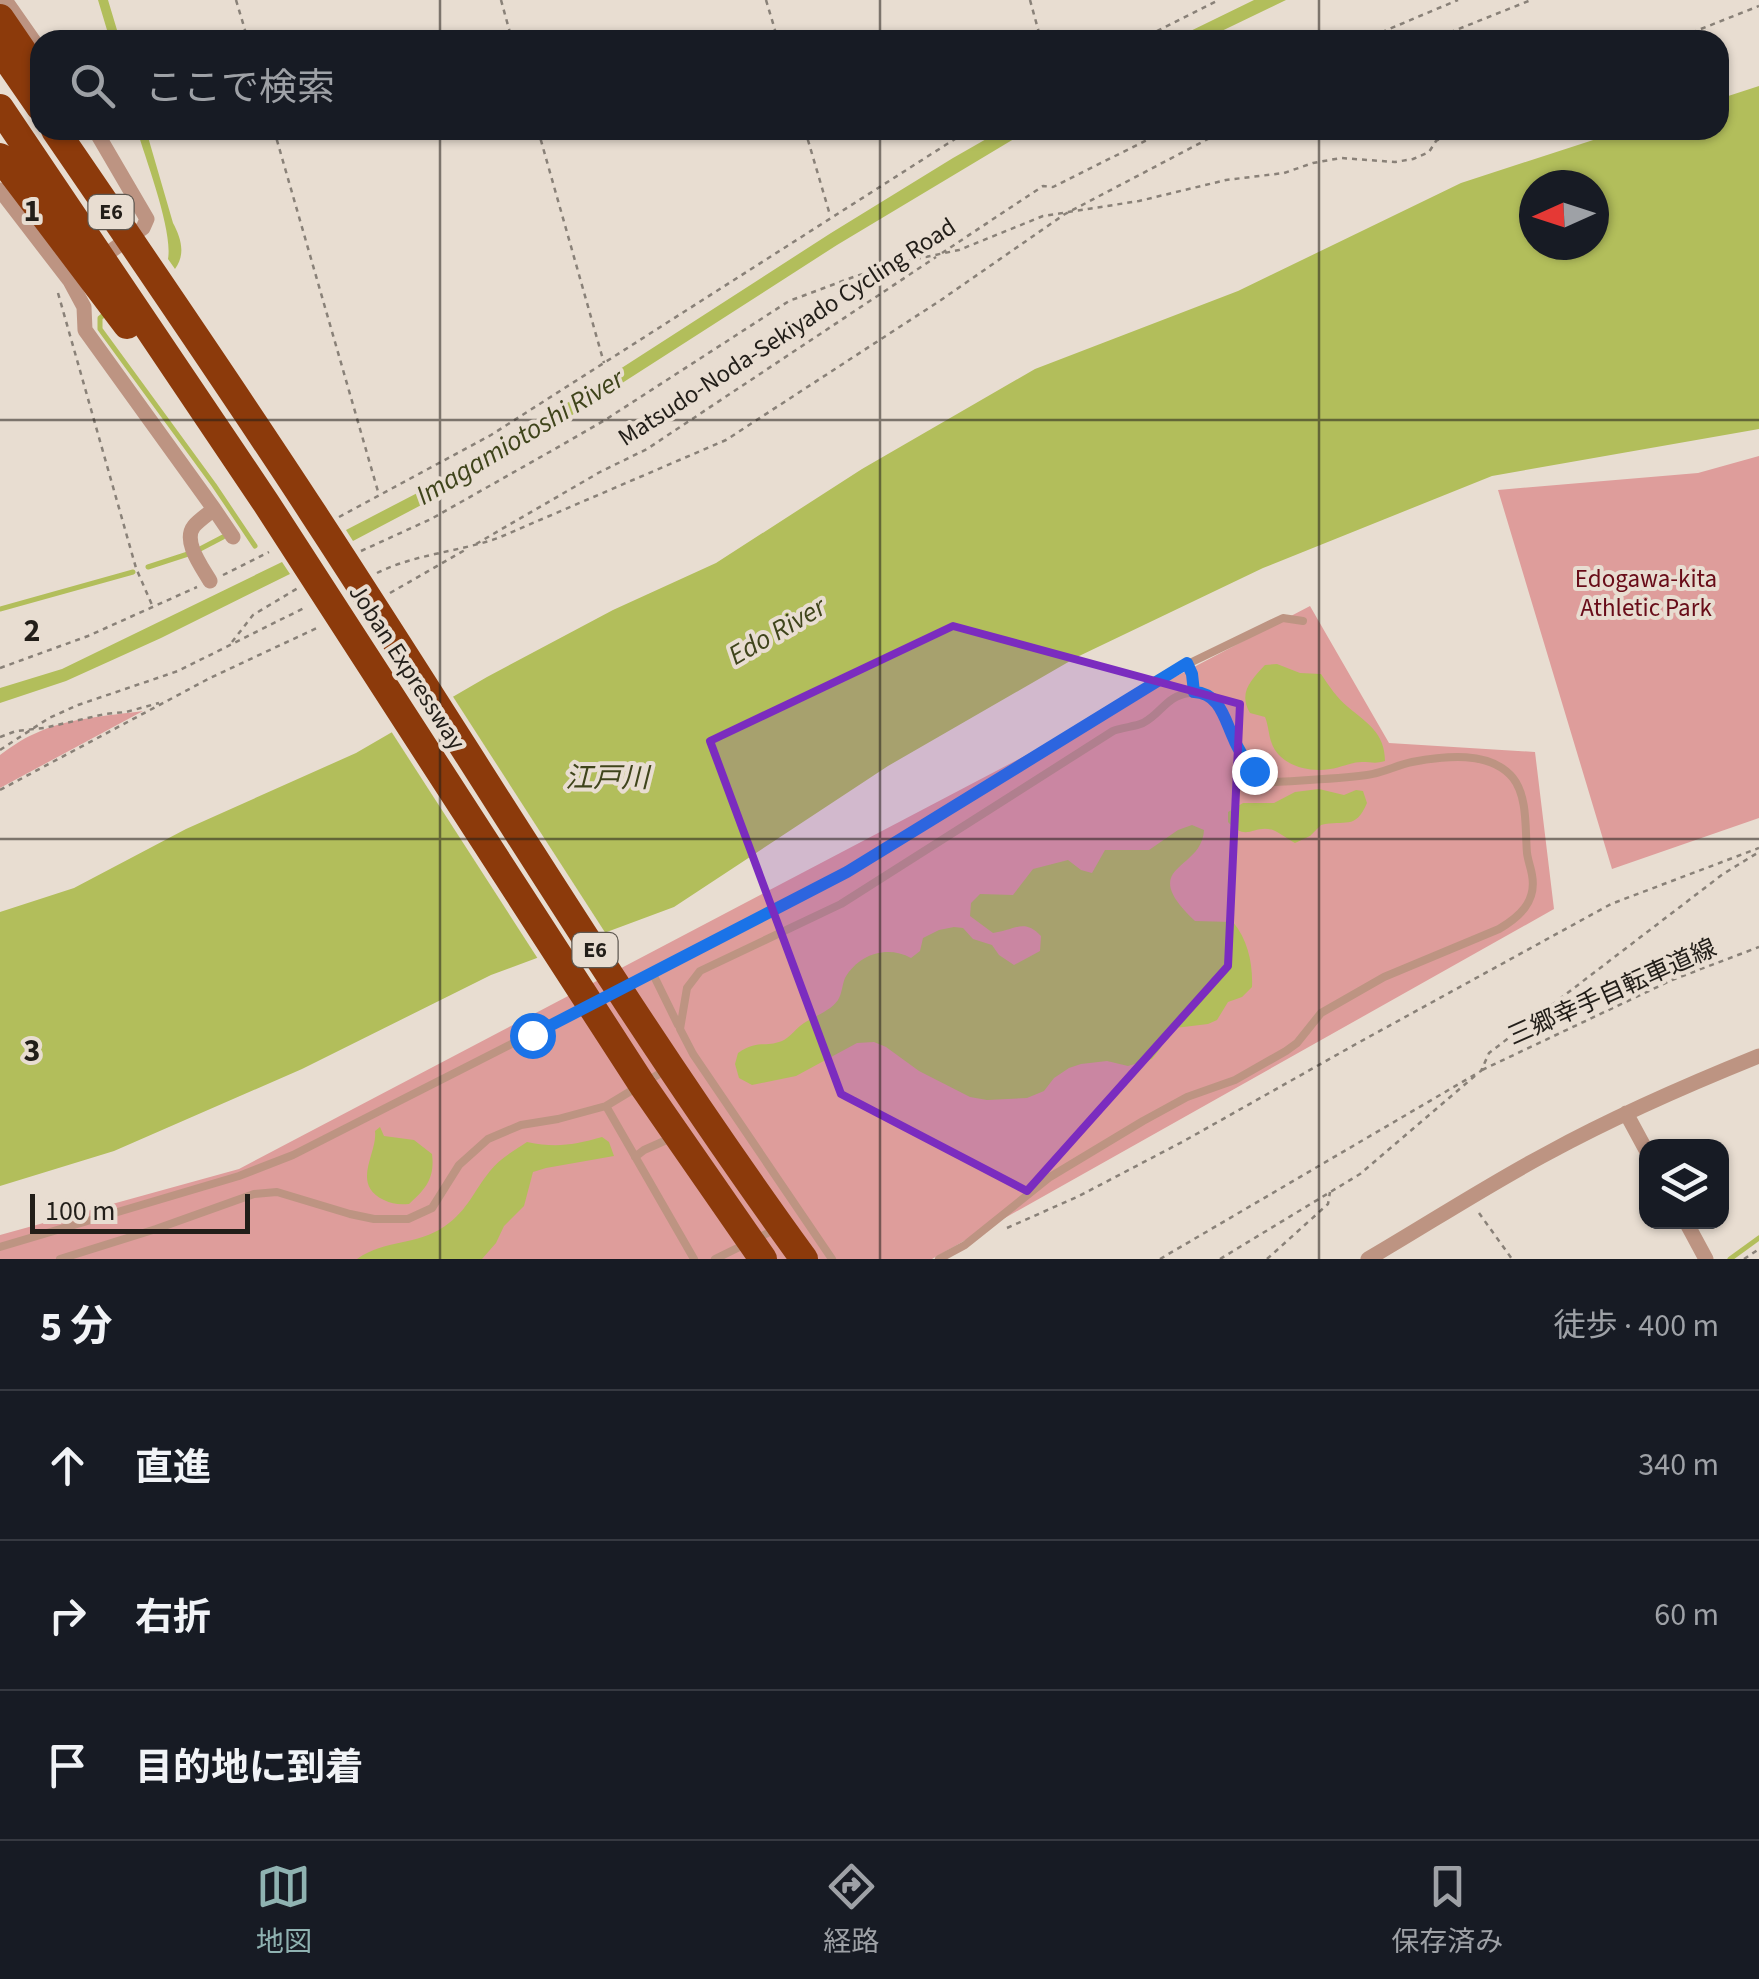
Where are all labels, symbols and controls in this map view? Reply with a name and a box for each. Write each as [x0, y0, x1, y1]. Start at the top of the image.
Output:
search box [30, 30, 1729, 140]
icon: search [65, 58, 120, 113]
text: ここで検索 [145, 61, 335, 115]
north arrow [1519, 170, 1609, 260]
text: 1 [24, 188, 40, 234]
road number: E6 [88, 195, 134, 229]
street label: Matsudo-Noda-Sekiyado Cycling Road [611, 209, 963, 455]
water label: Imagamiotoshi River [408, 358, 633, 515]
park label: Edogawa-kita Athletic Park [1575, 561, 1717, 626]
street label: Joban Expressway [340, 577, 474, 757]
water label: Edo River [721, 586, 834, 675]
text: 2 [24, 608, 40, 654]
route end [1232, 749, 1278, 795]
water label: 江戸川 [565, 758, 652, 798]
street label: 三郷幸手自転車道線 [1502, 930, 1722, 1054]
road number: E6 [572, 933, 618, 967]
route start [510, 1013, 556, 1059]
text: 3 [24, 1028, 40, 1074]
map controls [1639, 1139, 1729, 1229]
button: layers [1639, 1139, 1729, 1229]
scale bar [30, 1189, 250, 1234]
text: 100 m [45, 1191, 116, 1231]
text: 5 分 [40, 1297, 113, 1357]
text: 徒歩 · 400 m [1554, 1303, 1719, 1349]
icon: ahead [40, 1438, 95, 1493]
text: 直進 [135, 1441, 211, 1495]
text: 340 m [1638, 1442, 1719, 1488]
icon: right [40, 1588, 95, 1643]
text: 右折 [135, 1591, 211, 1645]
text: 60 m [1654, 1592, 1719, 1638]
icon: arrive [40, 1738, 95, 1793]
text: 目的地に到着 [135, 1741, 363, 1795]
tab: 地図 [256, 1859, 312, 1962]
tab: 経路 [823, 1859, 879, 1962]
tab: 保存済み [1391, 1859, 1503, 1962]

